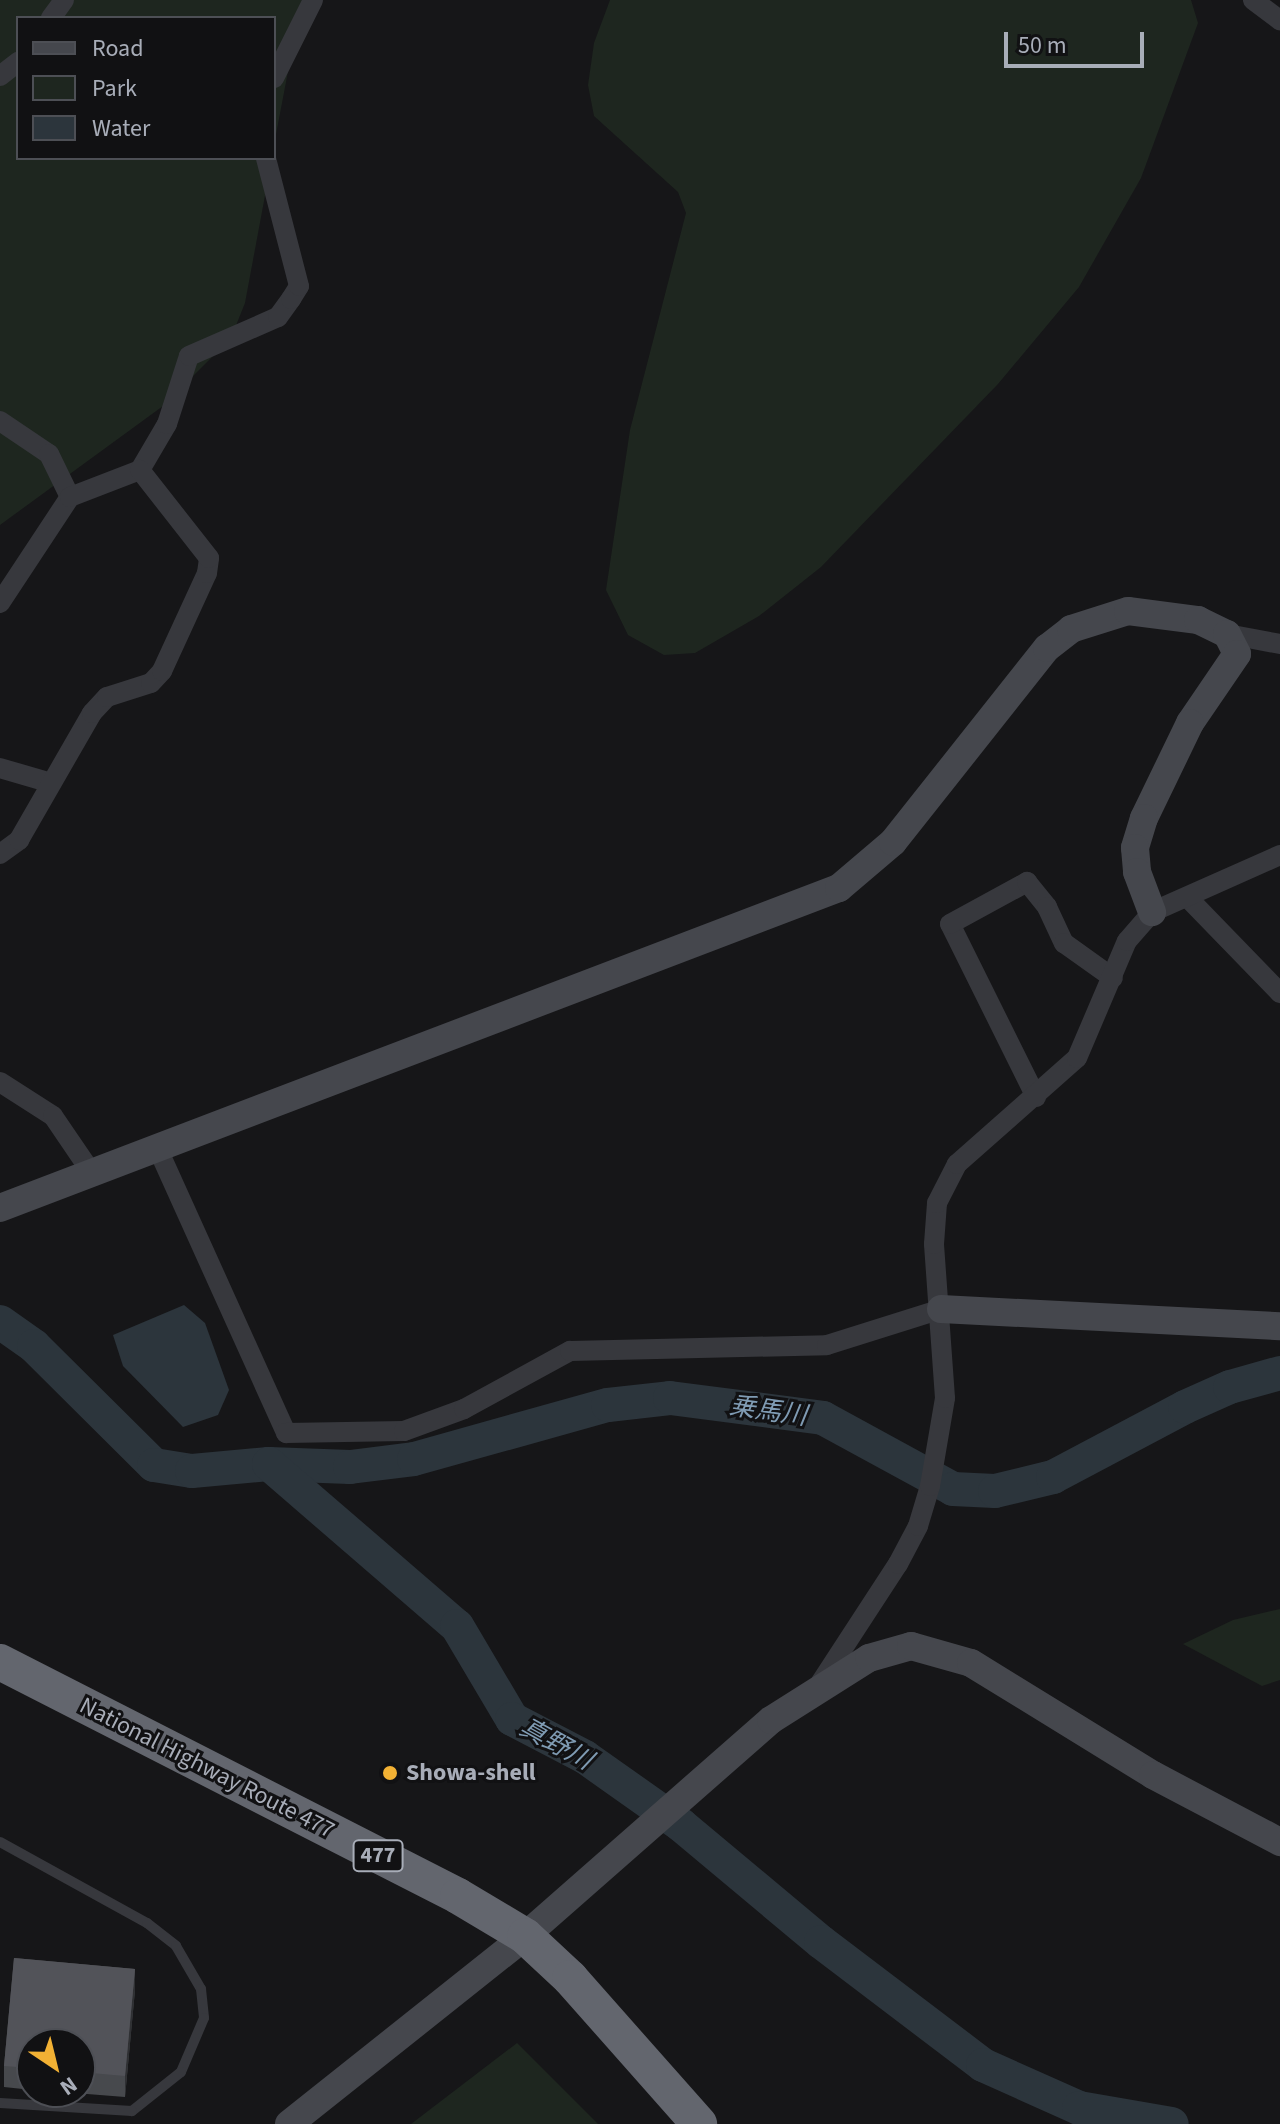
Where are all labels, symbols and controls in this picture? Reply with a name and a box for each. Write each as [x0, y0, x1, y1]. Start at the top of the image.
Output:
legend [16, 16, 276, 160]
scale bar [1008, 16, 1148, 66]
text: 50 m [1018, 28, 1067, 63]
text: Road [92, 31, 144, 66]
text: Park [92, 71, 137, 106]
text: Water [92, 111, 150, 146]
water label: 乗馬川 [727, 1390, 809, 1432]
street label: National Highway Route 477 [75, 1691, 339, 1845]
water label: 真野川 [514, 1711, 598, 1777]
place label: Showa-shell [406, 1759, 536, 1787]
marker: Showa-shell [381, 1764, 399, 1782]
road number: 477 [352, 1838, 404, 1874]
north arrow [16, 2028, 96, 2108]
text: N [53, 2069, 84, 2103]

